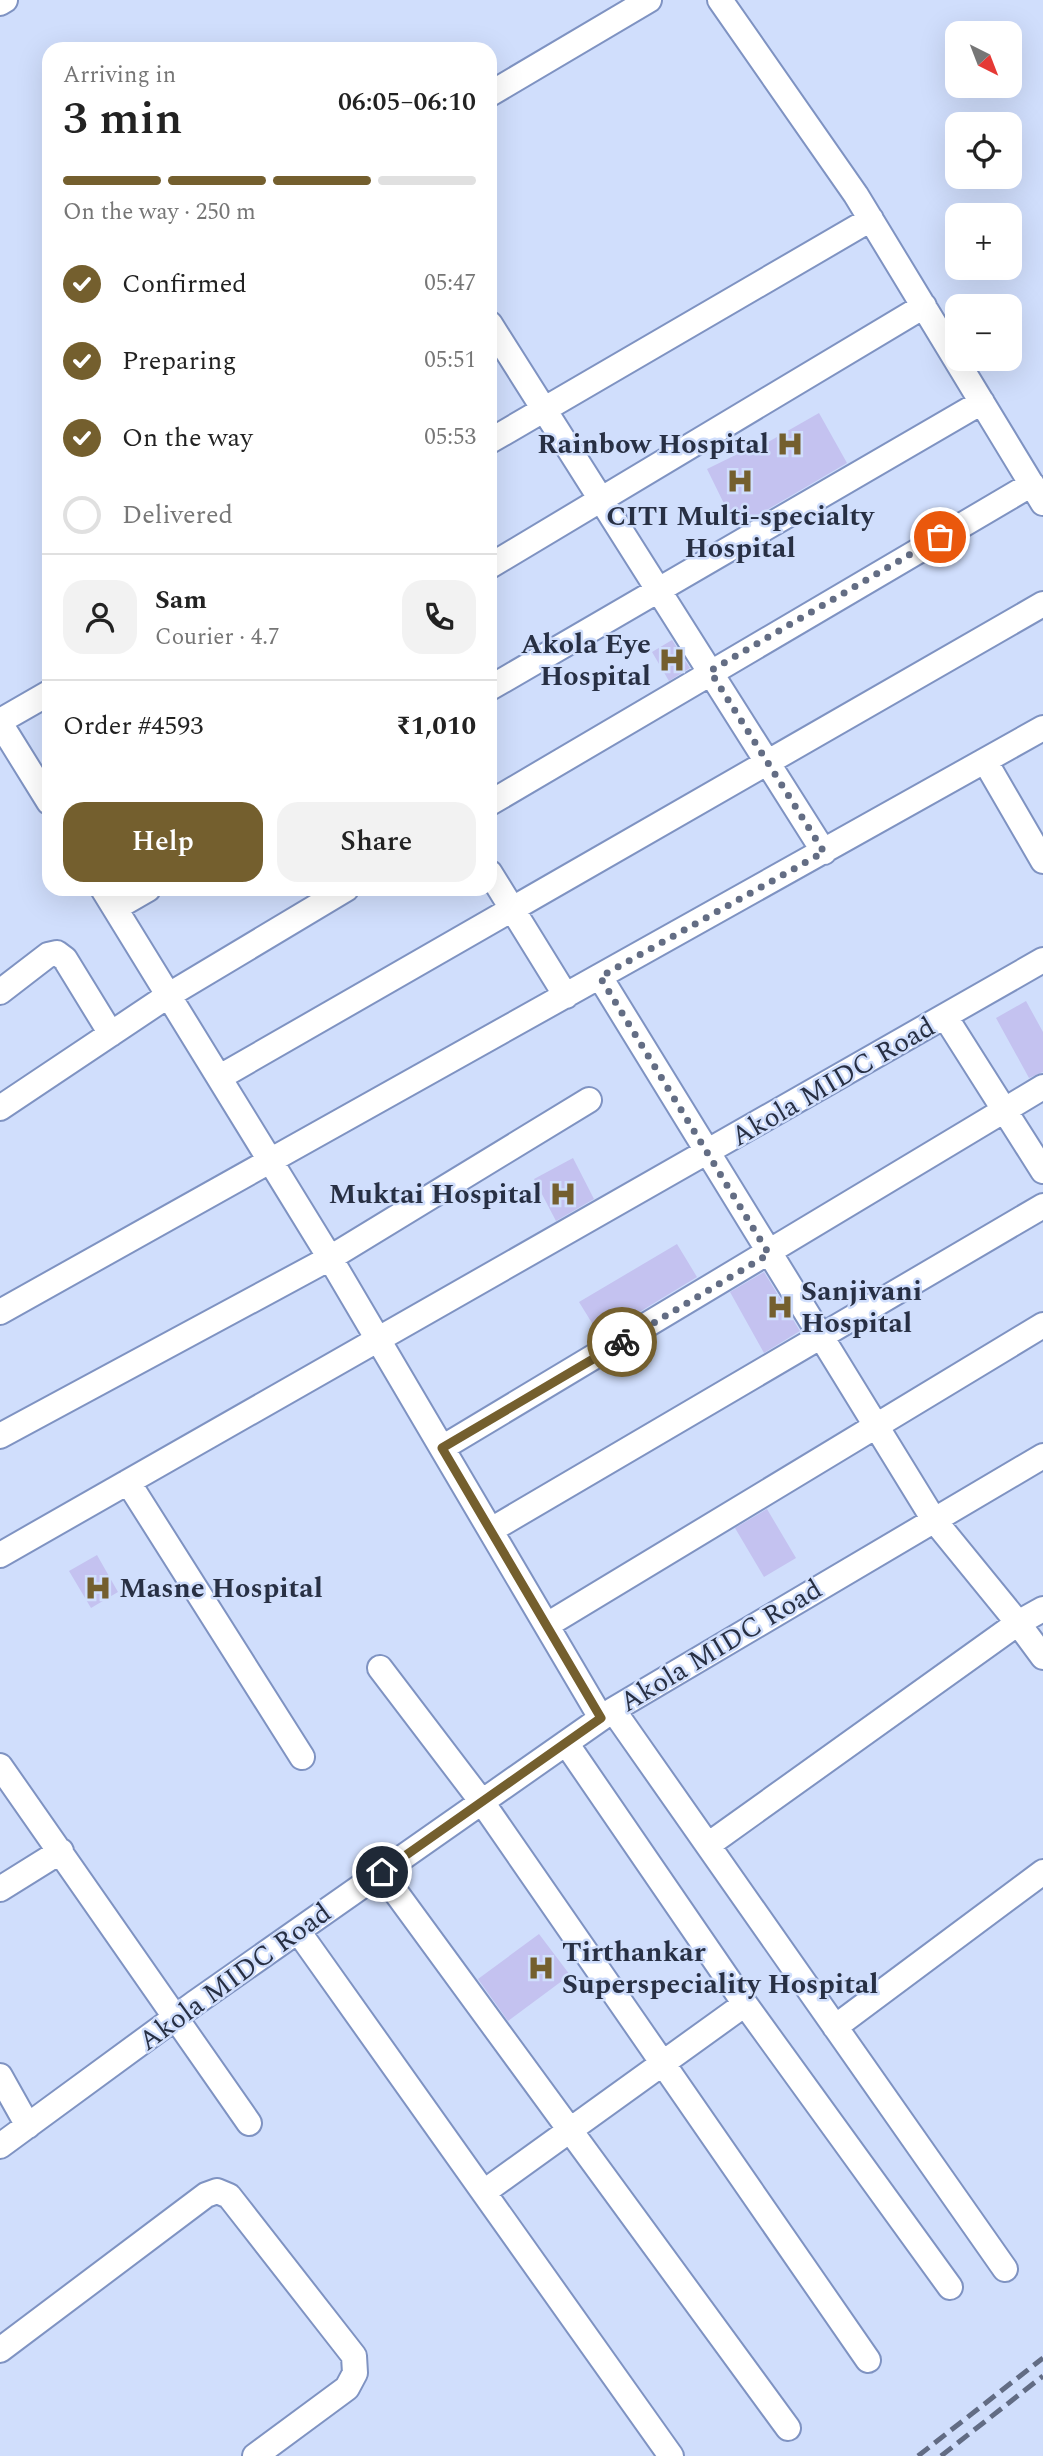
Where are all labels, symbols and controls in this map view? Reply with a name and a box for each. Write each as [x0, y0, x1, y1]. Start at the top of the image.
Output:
north arrow [945, 21, 1022, 98]
map controls [945, 21, 1022, 371]
text: Arriving in [63, 58, 176, 93]
text: 06:05–06:10 [338, 82, 476, 122]
text: 3 min [63, 84, 182, 154]
button: locate [945, 112, 1022, 189]
text: On the way · 250 m [63, 195, 256, 230]
button: + [945, 203, 1022, 280]
text: Confirmed [122, 264, 247, 304]
icon: check [63, 265, 101, 303]
text: 05:47 [424, 266, 476, 301]
button: − [945, 294, 1022, 371]
text: Preparing [122, 341, 236, 381]
icon: check [63, 342, 101, 380]
text: 05:51 [424, 343, 476, 378]
text: On the way [122, 418, 253, 458]
icon: check [63, 419, 101, 457]
text: 05:53 [424, 420, 476, 455]
place label: Rainbow Hospital [537, 423, 769, 466]
hospital icon: Rainbow Hospital [775, 429, 805, 459]
hospital icon: CITI Multi-specialty Hospital [725, 466, 755, 496]
text: Delivered [122, 495, 233, 535]
place label: CITI Multi-specialty Hospital [606, 495, 875, 570]
pin [910, 507, 970, 567]
icon: bag [921, 518, 959, 556]
button: person [63, 580, 137, 654]
text: Sam [155, 580, 207, 620]
button: phone [402, 580, 476, 654]
text: Courier · 4.7 [155, 620, 280, 655]
place label: Akola Eye Hospital [521, 623, 651, 698]
hospital icon: Akola Eye Hospital [657, 645, 687, 675]
text: Order #4593 [63, 706, 203, 746]
text: ₹1,010 [396, 706, 476, 746]
button: Help [63, 802, 263, 882]
button: Share [277, 802, 476, 882]
street label: Akola MIDC Road [723, 1006, 943, 1158]
place label: Muktai Hospital [328, 1173, 542, 1216]
hospital icon: Muktai Hospital [548, 1179, 578, 1209]
place label: Sanjivani Hospital [801, 1270, 922, 1345]
hospital icon: Sanjivani Hospital [765, 1292, 795, 1322]
courier [587, 1307, 657, 1377]
icon: bike [603, 1323, 641, 1361]
place label: Masne Hospital [119, 1567, 323, 1610]
street label: Akola MIDC Road [611, 1568, 831, 1724]
hospital icon: Masne Hospital [83, 1573, 113, 1603]
pin [352, 1842, 412, 1902]
icon: home [363, 1853, 401, 1891]
street label: Akola MIDC Road [129, 1892, 341, 2062]
place label: Tirthankar Superspeciality Hospital [562, 1931, 878, 2006]
hospital icon: Tirthankar Superspeciality Hospital [526, 1953, 556, 1983]

